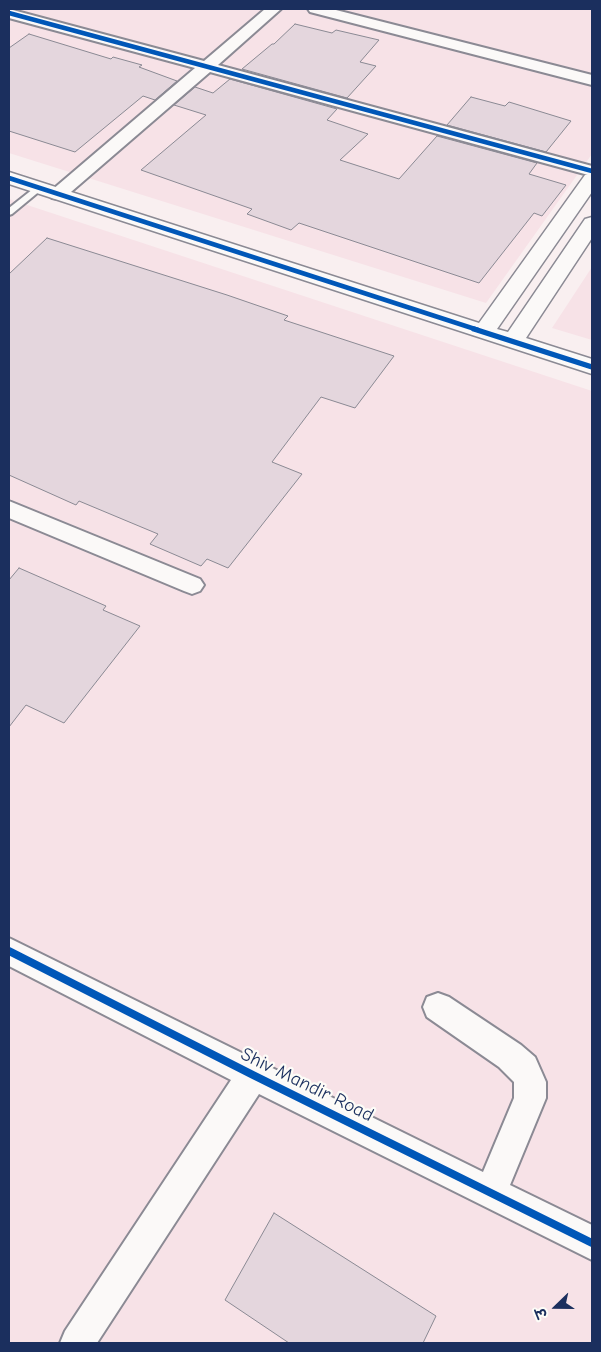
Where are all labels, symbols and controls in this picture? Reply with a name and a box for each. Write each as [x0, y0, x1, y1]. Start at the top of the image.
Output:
street label: Shiv Mandir Road [237, 1043, 377, 1127]
north arrow [531, 1282, 581, 1332]
text: उ [532, 1305, 551, 1320]

